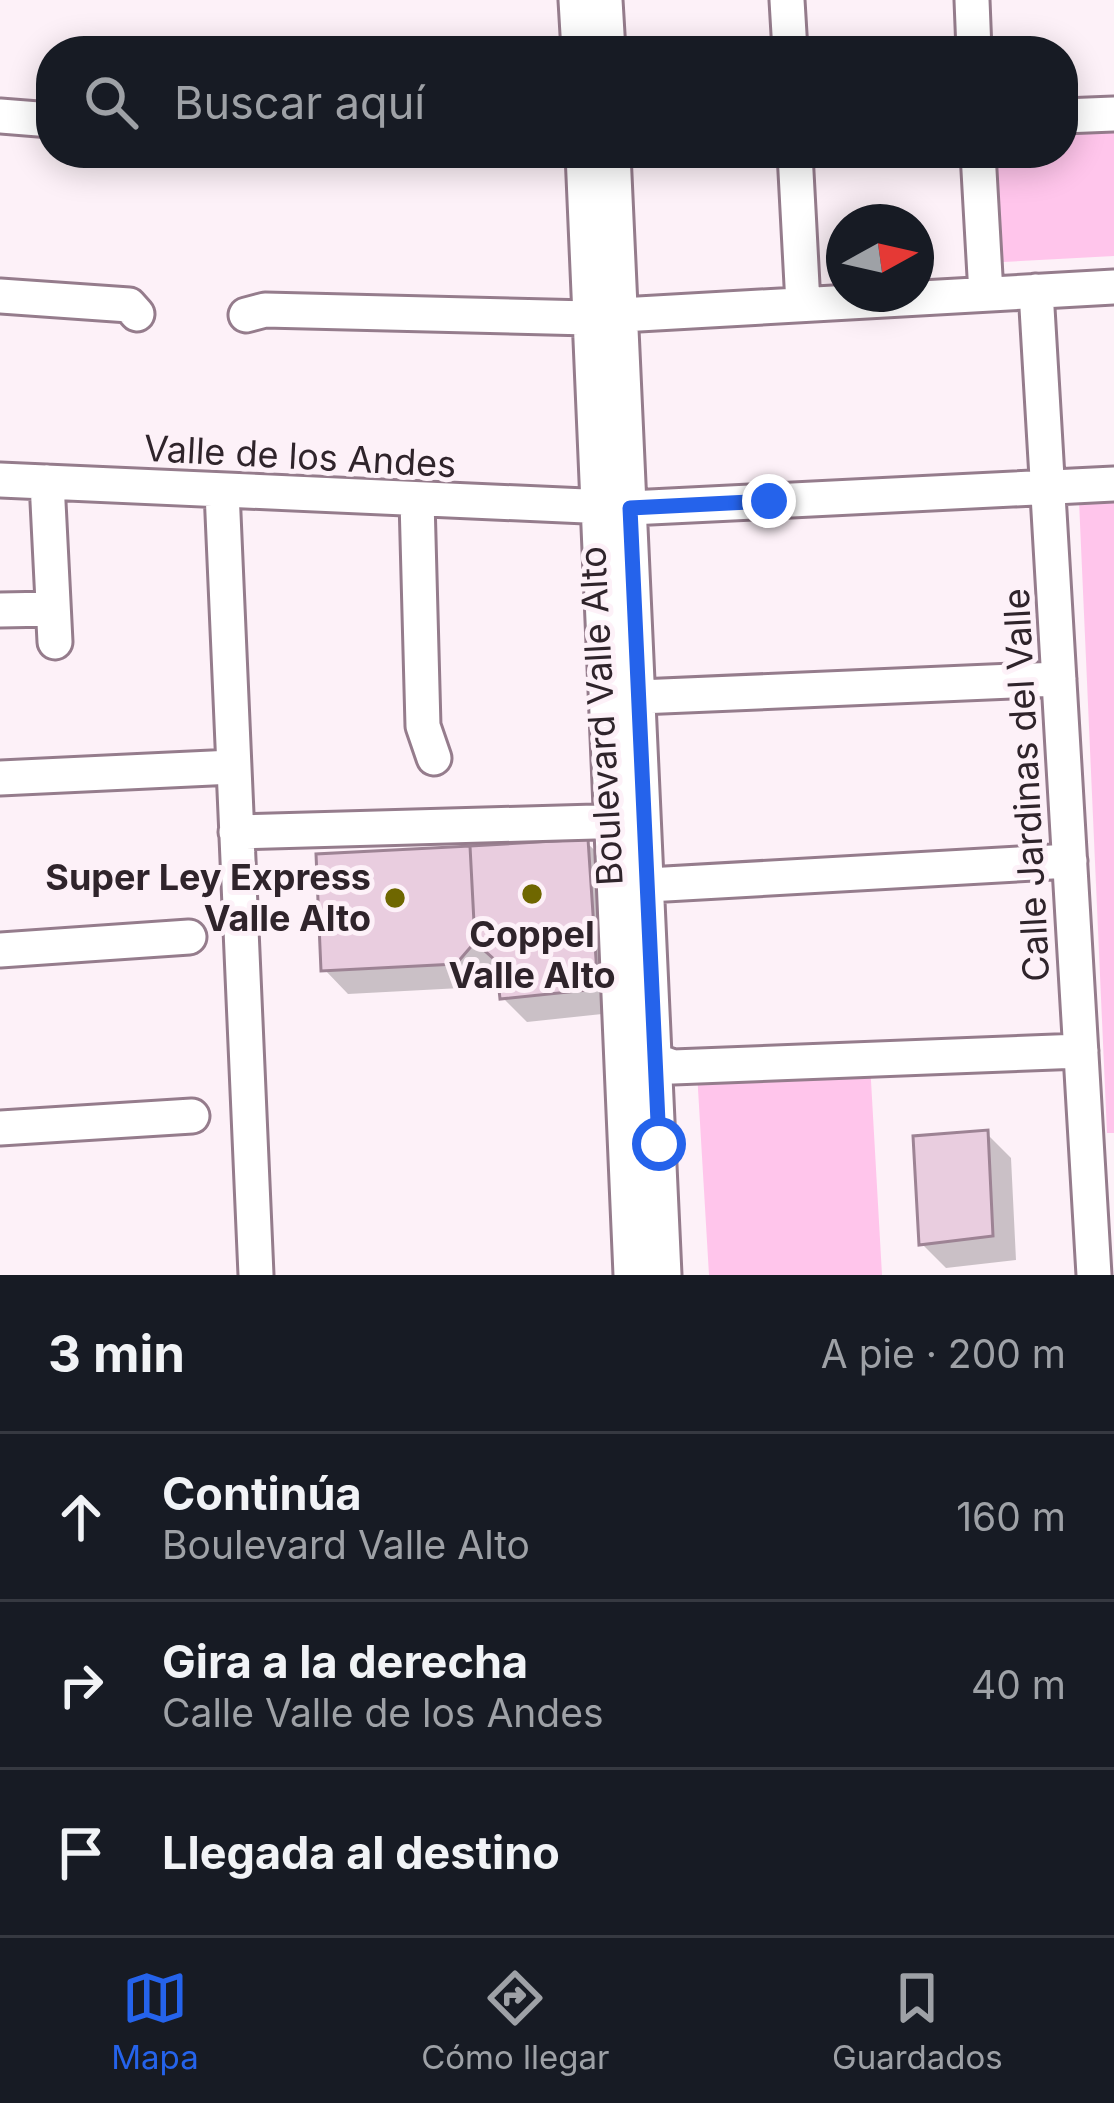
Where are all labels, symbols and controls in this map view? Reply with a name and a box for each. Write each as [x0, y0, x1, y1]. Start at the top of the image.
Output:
search box [36, 36, 1078, 168]
icon: search [78, 69, 144, 135]
text: Buscar aquí [174, 75, 425, 130]
north arrow [826, 204, 934, 312]
street label: Valle de los Andes [143, 426, 457, 486]
route end [742, 474, 796, 528]
street label: Boulevard Valle Alto [570, 545, 632, 887]
street label: Calle Jardinas del Valle [994, 587, 1058, 983]
place label: Super Ley Express Valle Alto [45, 855, 371, 940]
marker: Coppel Valle Alto [519, 881, 545, 907]
marker: Super Ley Express Valle Alto [382, 885, 408, 911]
place label: Coppel Valle Alto [448, 912, 616, 997]
route start [632, 1117, 686, 1171]
text: 3 min [48, 1323, 185, 1384]
text: A pie · 200 m [821, 1330, 1066, 1377]
text: Continúa [162, 1466, 362, 1521]
icon: ahead [48, 1484, 114, 1550]
text: 160 m [956, 1493, 1066, 1540]
text: Boulevard Valle Alto [162, 1521, 530, 1568]
text: Gira a la derecha [162, 1634, 528, 1689]
icon: right [48, 1652, 114, 1718]
text: 40 m [971, 1661, 1066, 1708]
text: Calle Valle de los Andes [162, 1689, 604, 1736]
icon: arrive [48, 1820, 114, 1886]
text: Llegada al destino [162, 1825, 560, 1880]
tab: Mapa [111, 1965, 199, 2077]
tab: Cómo llegar [421, 1965, 610, 2077]
tab: Guardados [832, 1965, 1003, 2077]

